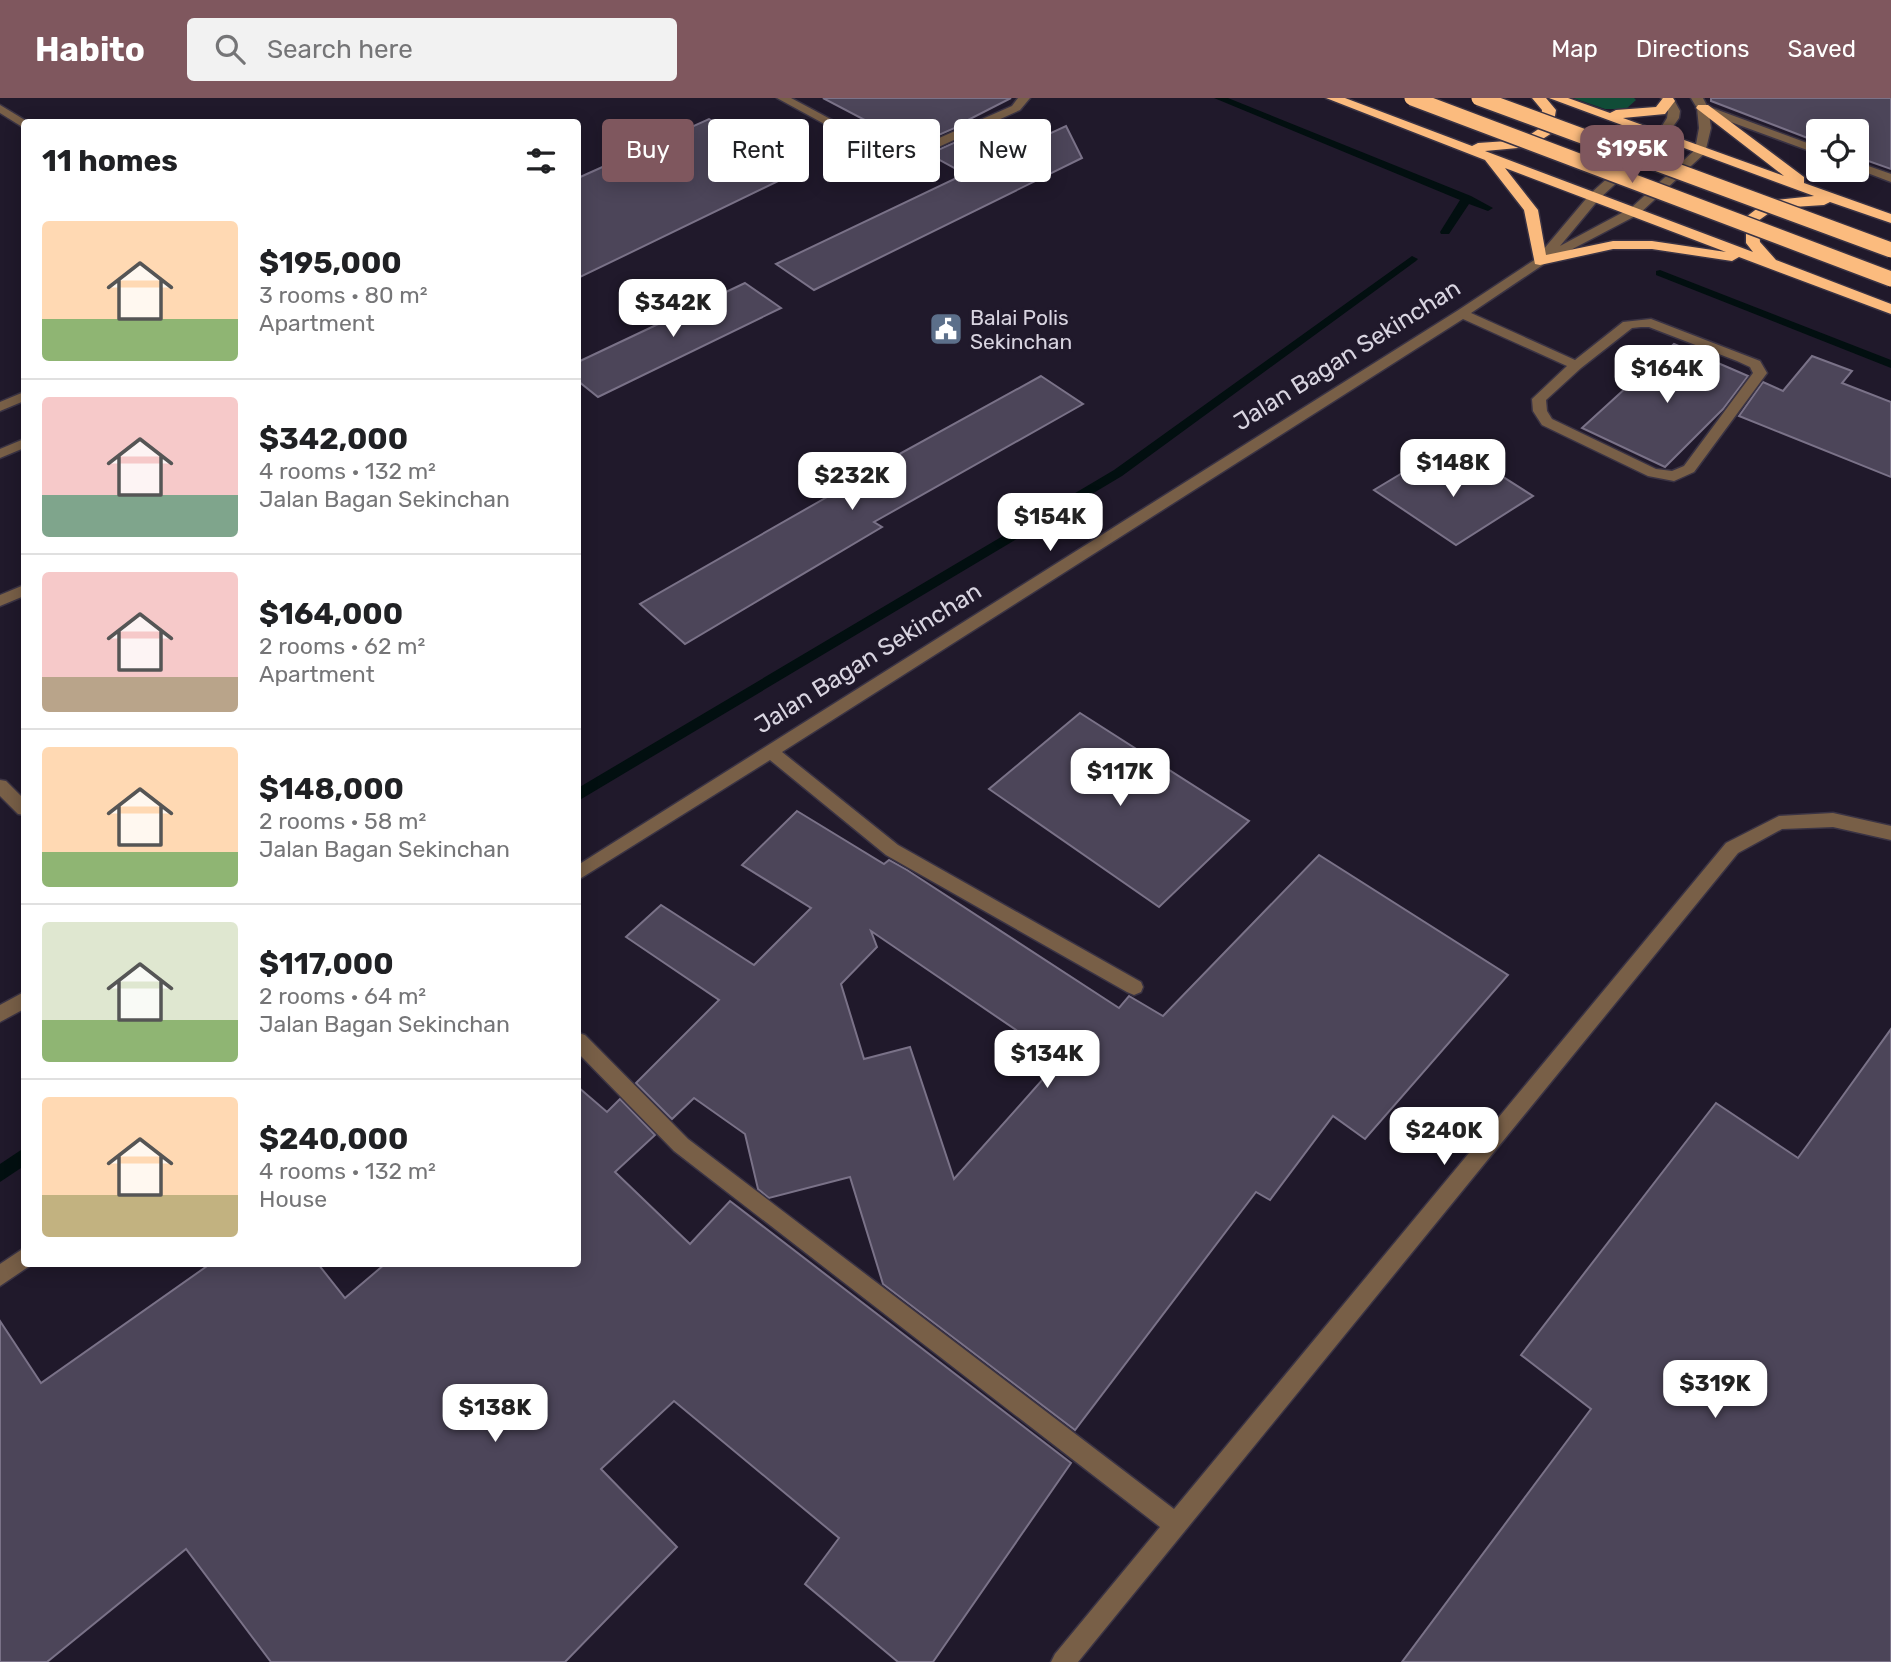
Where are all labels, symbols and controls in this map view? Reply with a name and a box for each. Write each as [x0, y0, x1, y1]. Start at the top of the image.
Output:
search box [187, 18, 677, 81]
text: Habito [35, 30, 145, 69]
icon: search [211, 30, 249, 68]
text: Search here [267, 34, 413, 65]
text: Map [1551, 35, 1598, 63]
text: Directions [1636, 35, 1749, 63]
text: Saved [1787, 35, 1856, 63]
chip: Buy [602, 119, 694, 182]
chip: Rent [708, 119, 809, 182]
chip: Filters [823, 119, 940, 182]
chip: New [954, 119, 1051, 182]
map controls [1806, 119, 1869, 182]
button: locate [1806, 119, 1869, 182]
pin: $195K [1583, 126, 1681, 185]
text: $195K [1596, 134, 1668, 162]
icon: filters [522, 142, 560, 180]
text: 11 homes [42, 143, 178, 179]
text: $195,000 [259, 245, 402, 281]
icon: home [98, 249, 182, 333]
street label: Jalan Bagan Sekinchan [1229, 274, 1465, 436]
pin: $342K [624, 280, 722, 339]
text: 3 rooms · 80 m² [259, 281, 428, 309]
text: $342K [635, 288, 711, 316]
place label: Balai Polis Sekinchan [970, 305, 1072, 354]
text: Apartment [259, 309, 375, 337]
public building icon: Balai Polis Sekinchan [927, 310, 965, 348]
pin: $164K [1618, 345, 1716, 405]
text: $164K [1631, 354, 1703, 382]
text: $342,000 [259, 421, 408, 457]
icon: home [98, 425, 182, 509]
pin: $148K [1404, 440, 1502, 499]
text: $148K [1416, 448, 1490, 476]
pin: $232K [803, 452, 901, 512]
text: 4 rooms · 132 m² [259, 457, 436, 485]
text: $232K [814, 461, 890, 489]
text: Jalan Bagan Sekinchan [259, 485, 510, 513]
pin: $154K [1001, 494, 1099, 553]
text: $154K [1014, 502, 1086, 530]
street label: Jalan Bagan Sekinchan [750, 577, 986, 739]
text: $164,000 [259, 596, 403, 632]
icon: home [98, 600, 182, 684]
text: 2 rooms · 62 m² [259, 632, 425, 660]
text: Apartment [259, 660, 375, 688]
pin: $117K [1071, 748, 1169, 808]
text: $117K [1087, 757, 1153, 785]
text: $148,000 [259, 771, 404, 807]
icon: home [98, 775, 182, 859]
text: 2 rooms · 58 m² [259, 807, 426, 835]
text: Jalan Bagan Sekinchan [259, 835, 510, 863]
text: $117,000 [259, 946, 394, 982]
icon: home [98, 950, 182, 1034]
text: 2 rooms · 64 m² [259, 982, 426, 1010]
text: Jalan Bagan Sekinchan [259, 1010, 510, 1038]
pin: $134K [998, 1030, 1096, 1090]
text: $134K [1011, 1039, 1083, 1067]
pin: $240K [1395, 1108, 1493, 1167]
text: $240K [1406, 1116, 1482, 1144]
text: $240,000 [259, 1121, 408, 1157]
icon: home [98, 1125, 182, 1209]
text: 4 rooms · 132 m² [259, 1157, 436, 1185]
text: House [259, 1185, 327, 1213]
pin: $319K [1666, 1360, 1764, 1420]
text: $319K [1679, 1369, 1751, 1397]
pin: $138K [446, 1384, 544, 1444]
text: $138K [459, 1393, 531, 1421]

